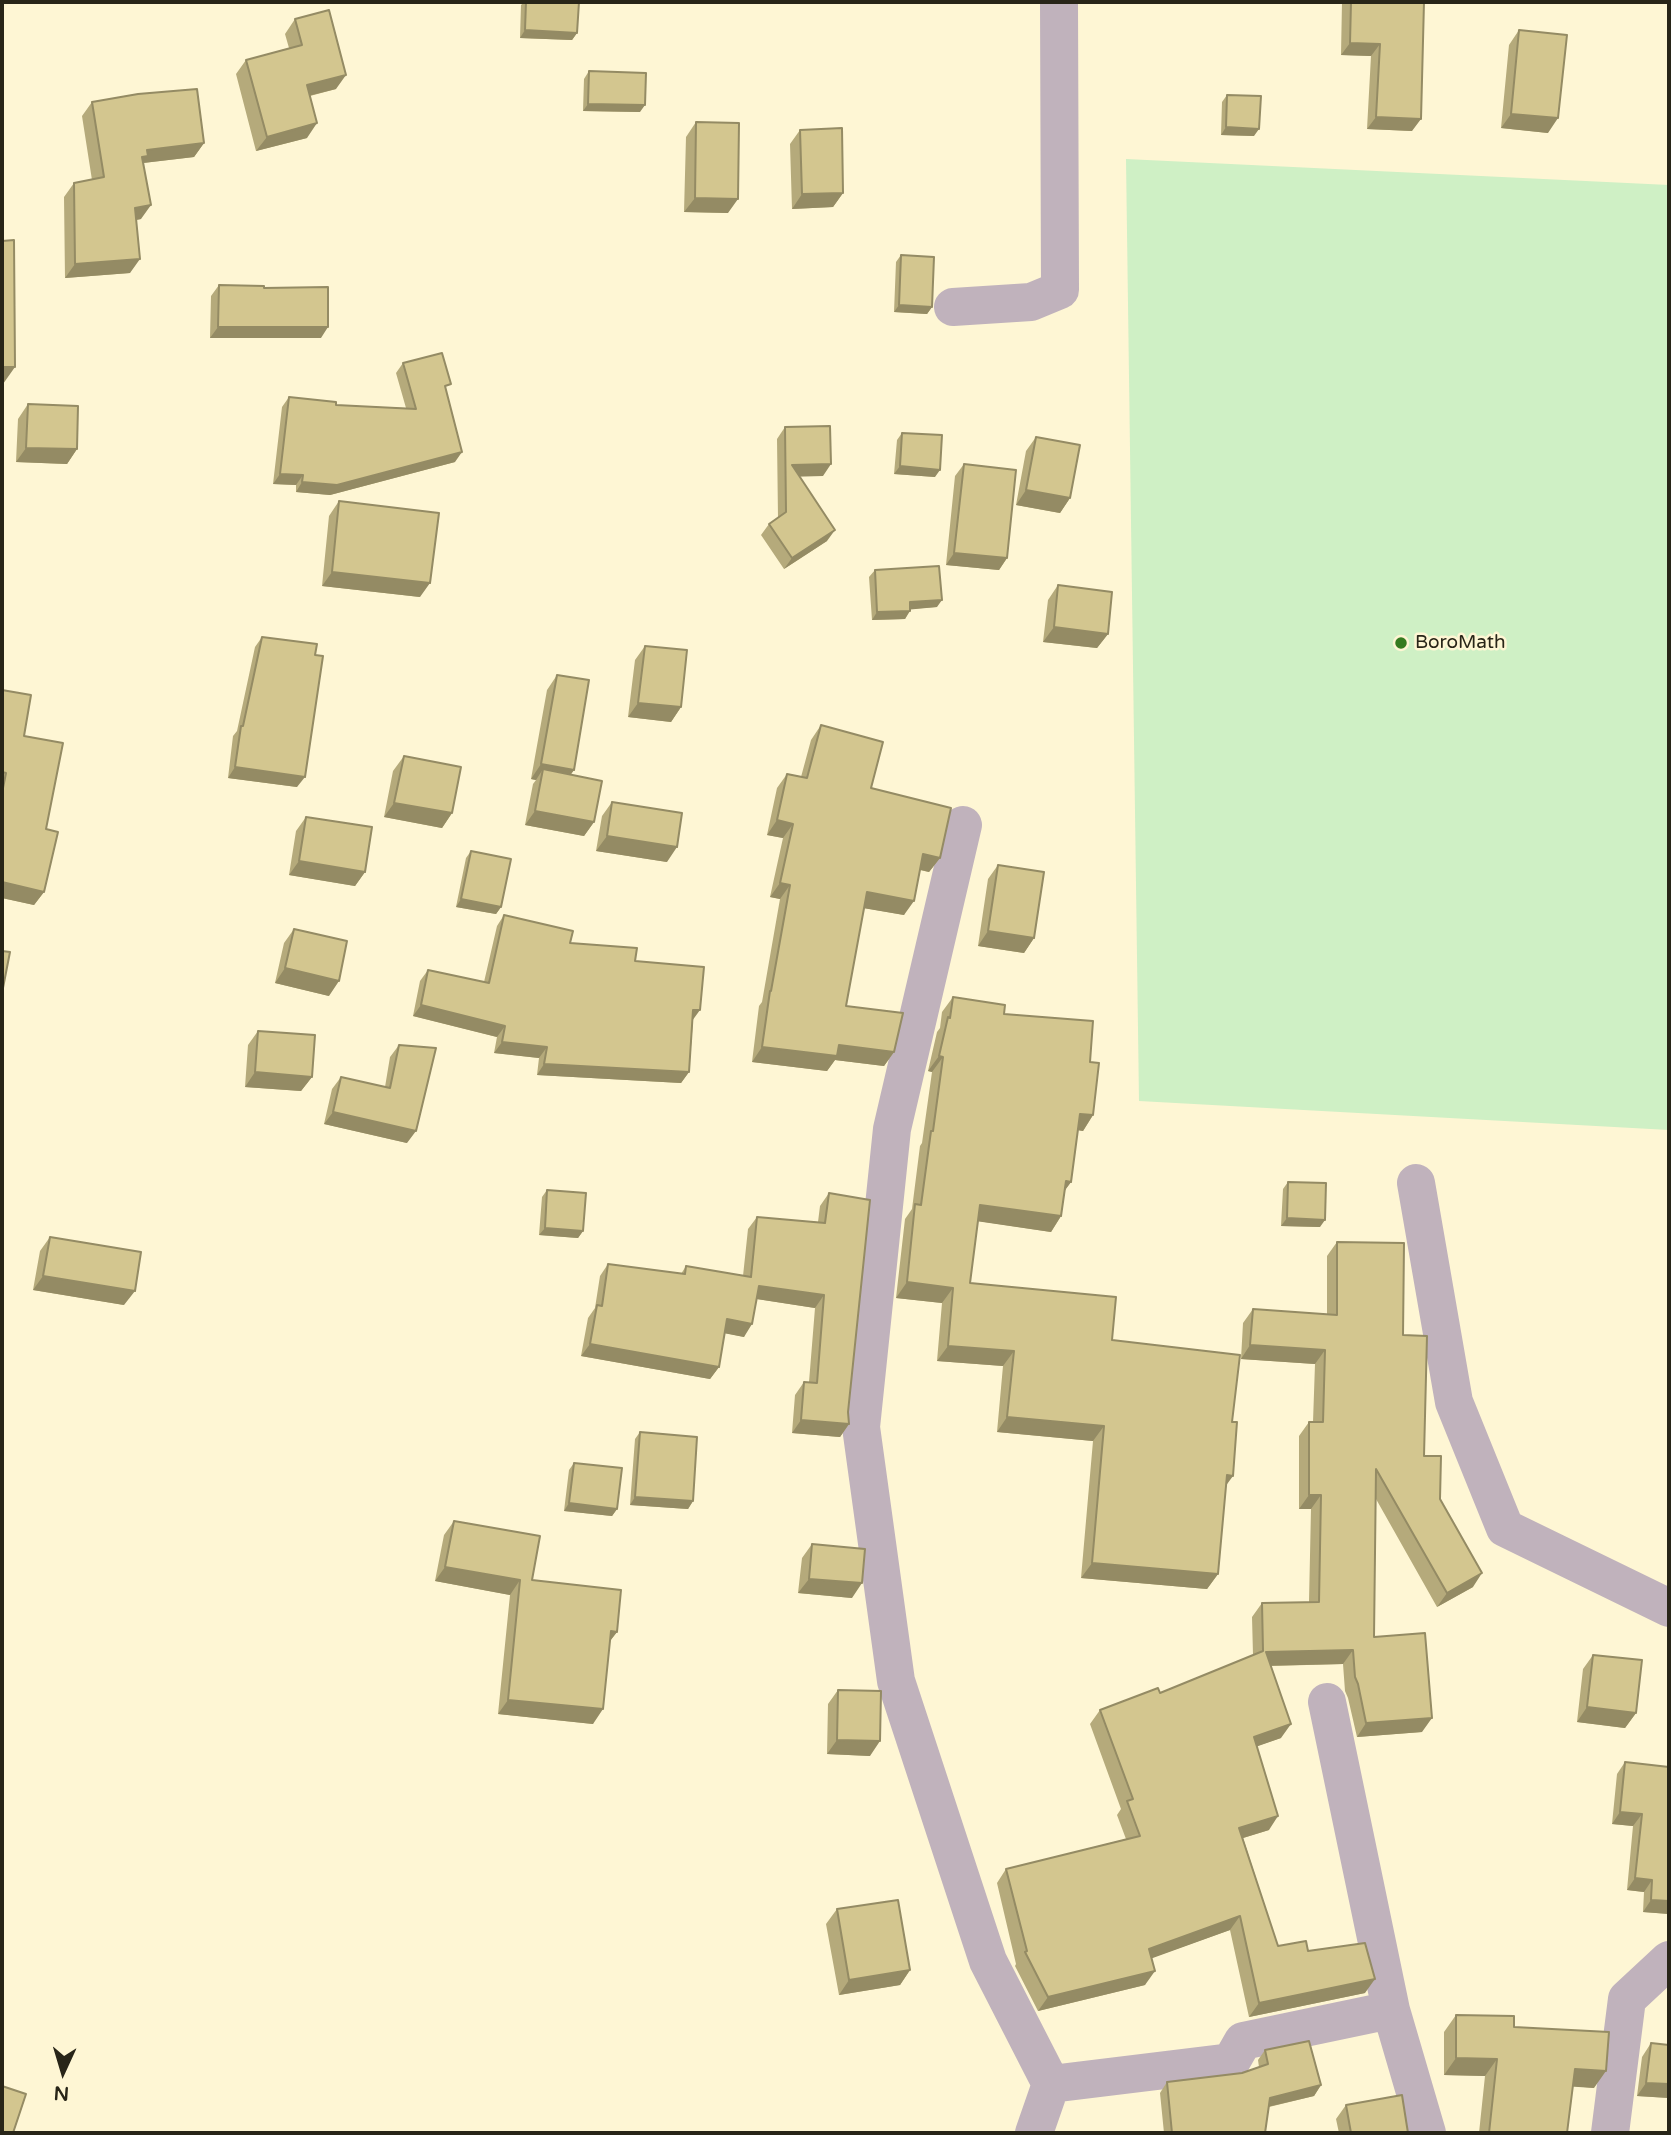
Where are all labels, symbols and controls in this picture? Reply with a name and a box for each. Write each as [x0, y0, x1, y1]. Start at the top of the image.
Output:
place label: BoroMath [1415, 632, 1506, 654]
marker: BoroMath [1393, 635, 1409, 651]
north arrow [28, 2037, 98, 2107]
text: N [53, 2081, 70, 2104]

